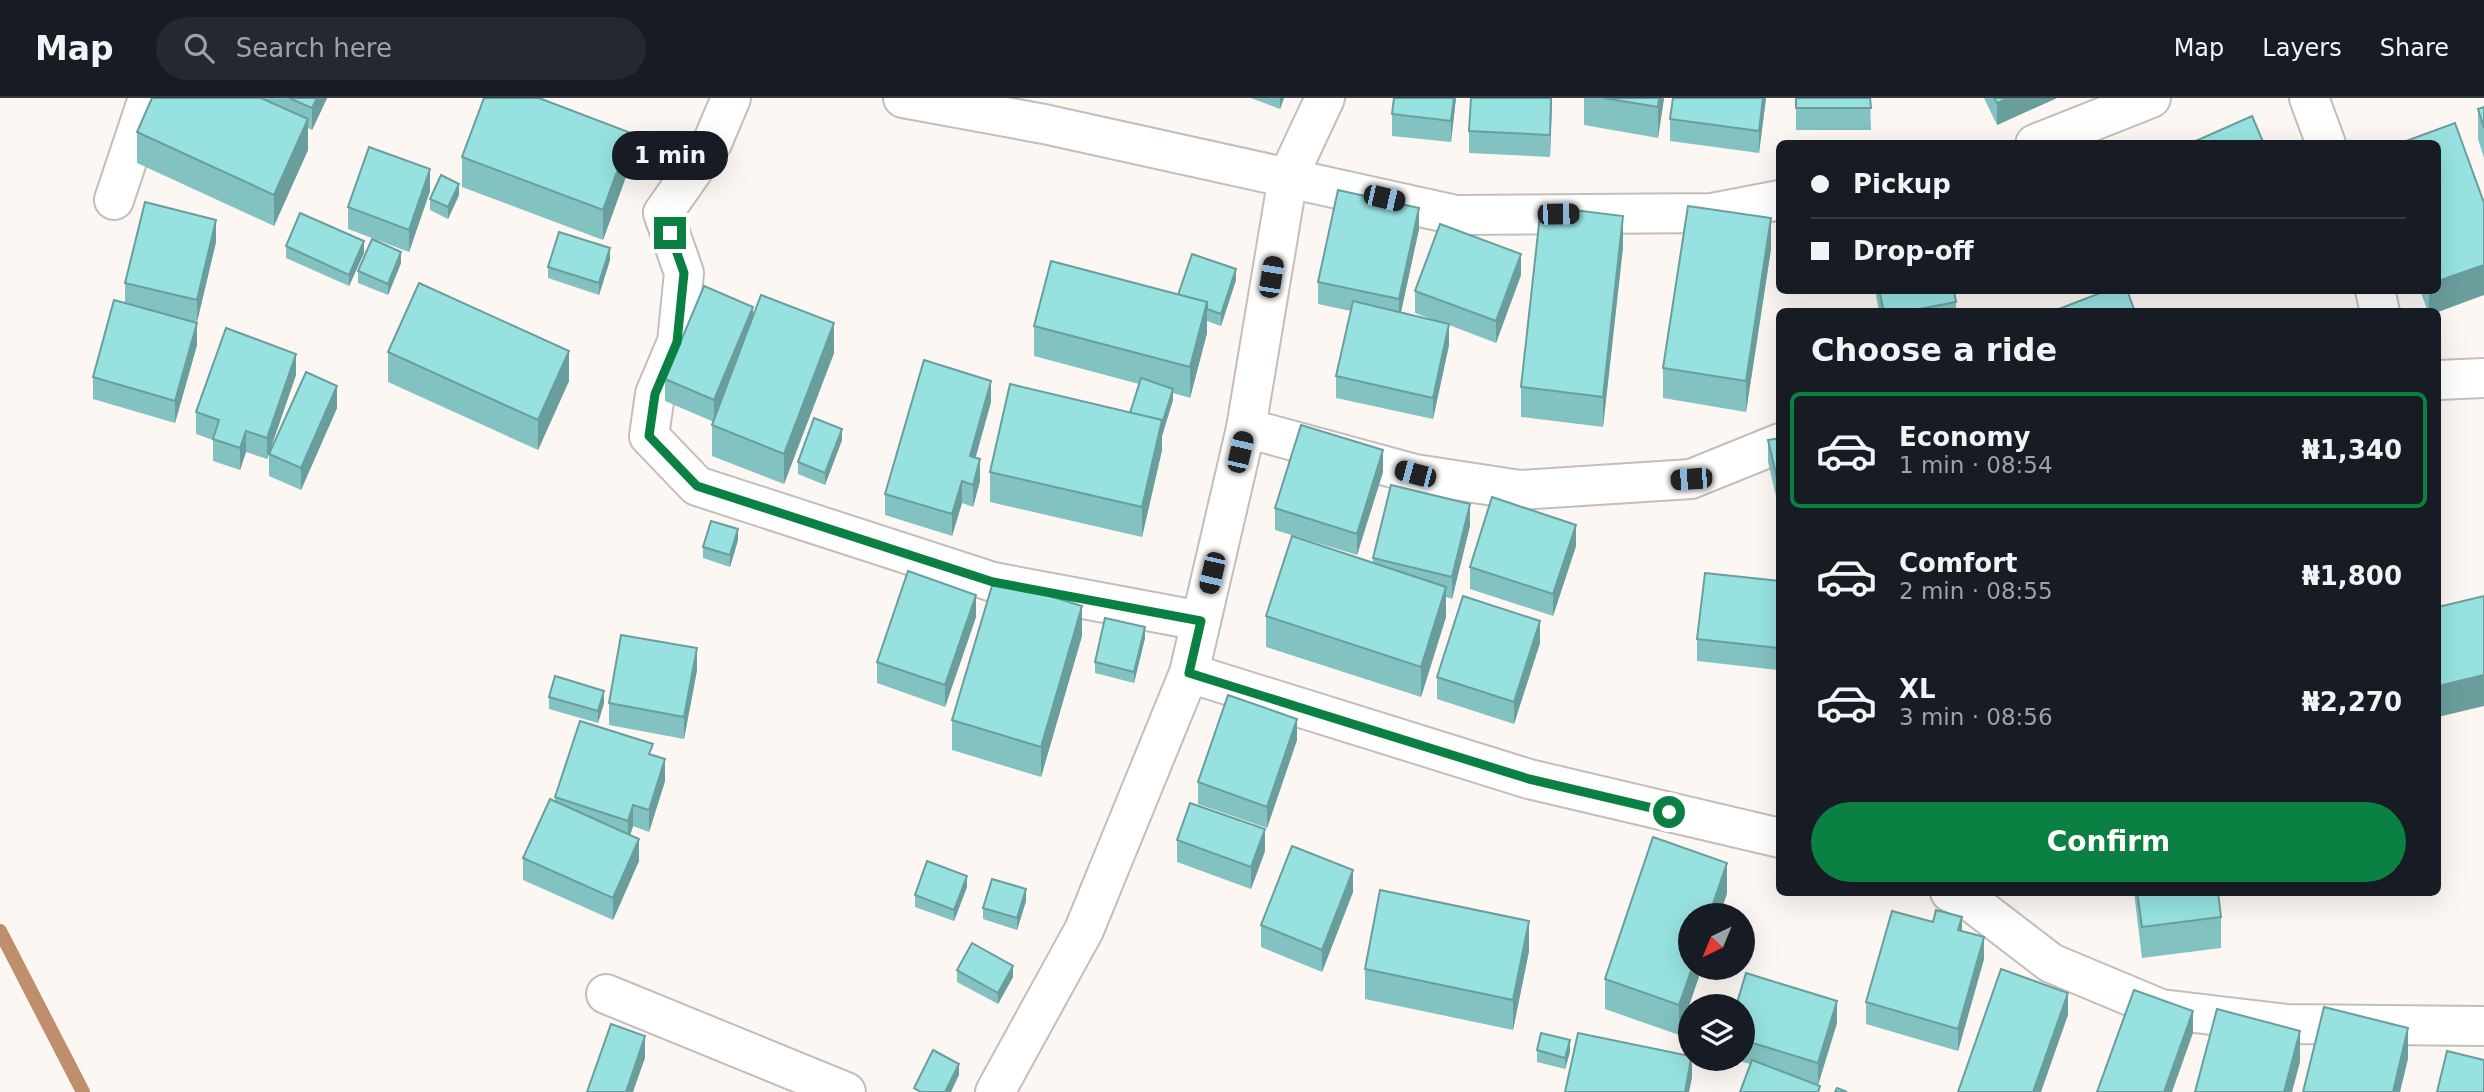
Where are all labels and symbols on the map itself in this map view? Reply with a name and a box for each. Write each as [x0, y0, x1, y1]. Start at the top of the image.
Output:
callout: 1 min [612, 131, 728, 180]
car [1362, 183, 1407, 213]
car [1537, 203, 1580, 225]
route end [654, 217, 686, 249]
car [1258, 255, 1285, 299]
car [1226, 429, 1255, 475]
car [1392, 458, 1439, 490]
car [1670, 467, 1713, 491]
car [1198, 550, 1227, 596]
route start [1653, 796, 1685, 828]
north arrow [1678, 903, 1755, 980]

